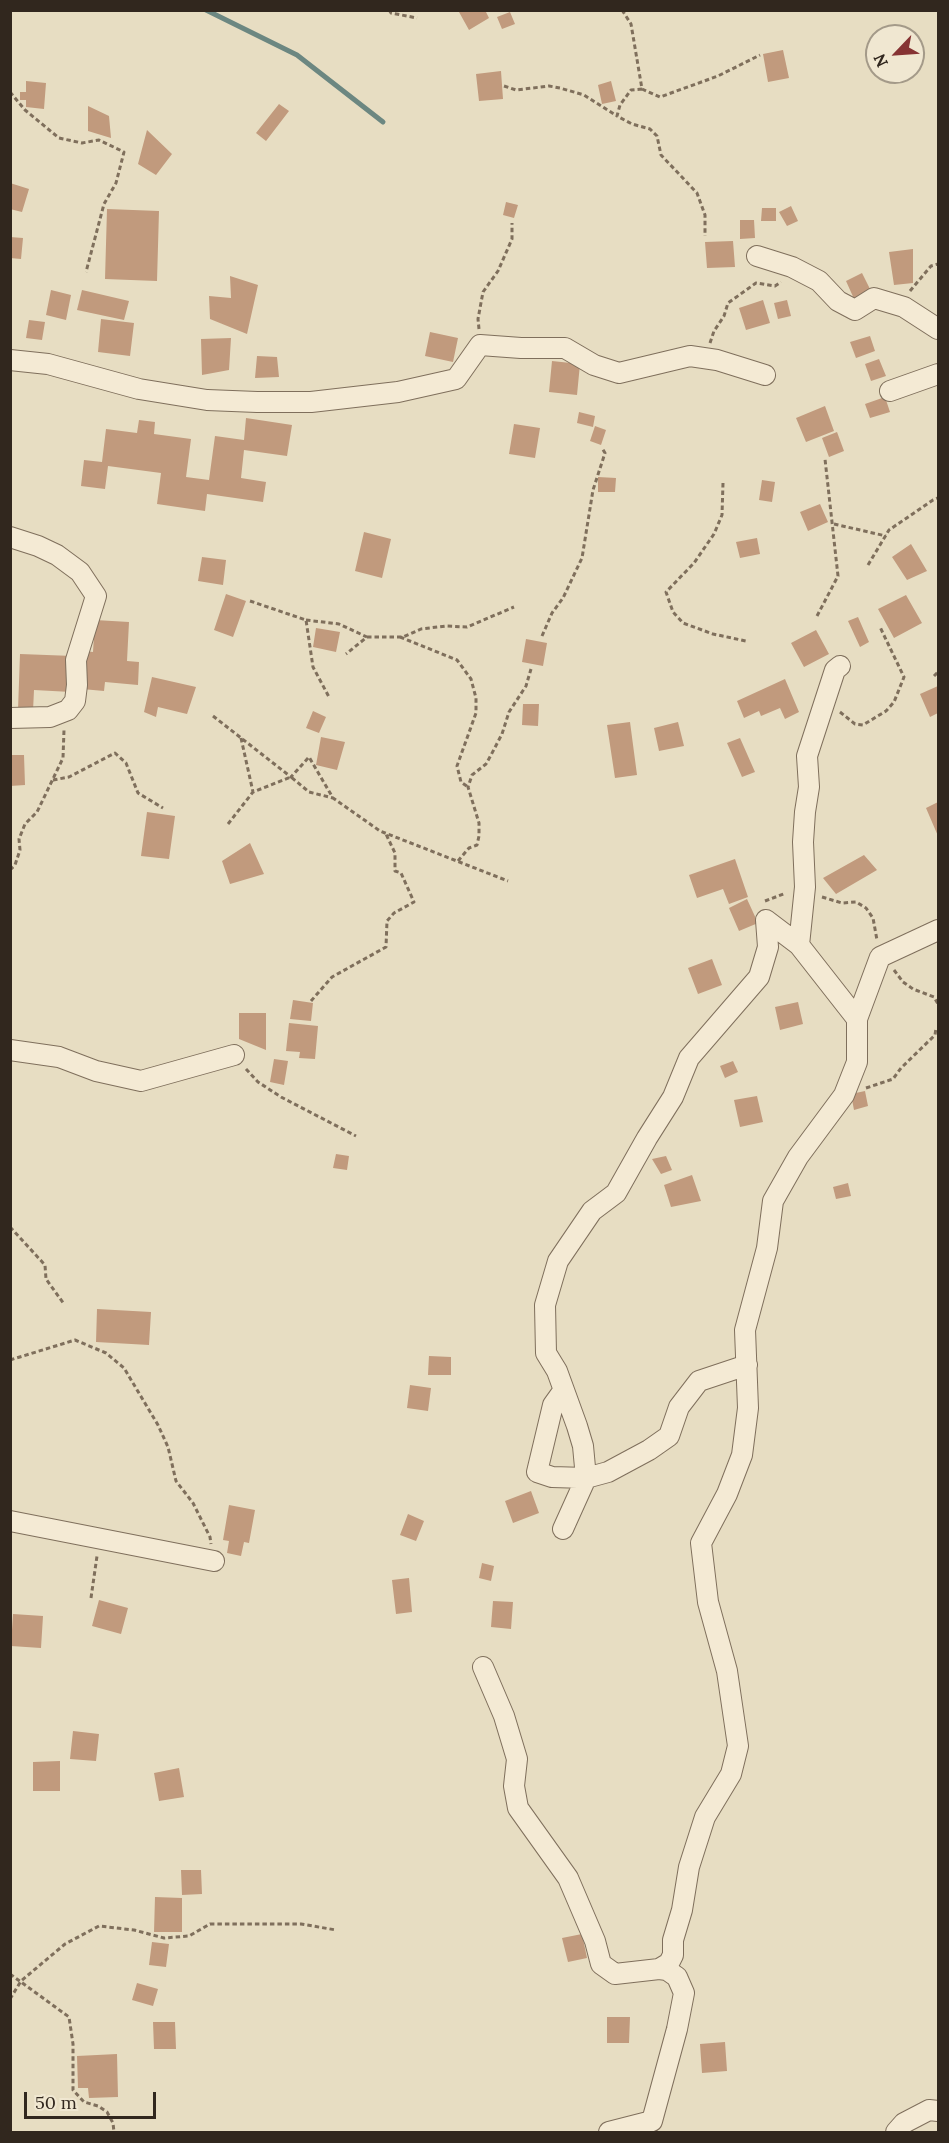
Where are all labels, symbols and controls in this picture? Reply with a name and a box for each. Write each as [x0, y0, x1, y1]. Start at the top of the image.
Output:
north arrow [865, 24, 925, 84]
text: N [869, 51, 892, 71]
scale bar [27, 2080, 159, 2118]
text: 50 m [35, 2091, 77, 2114]

